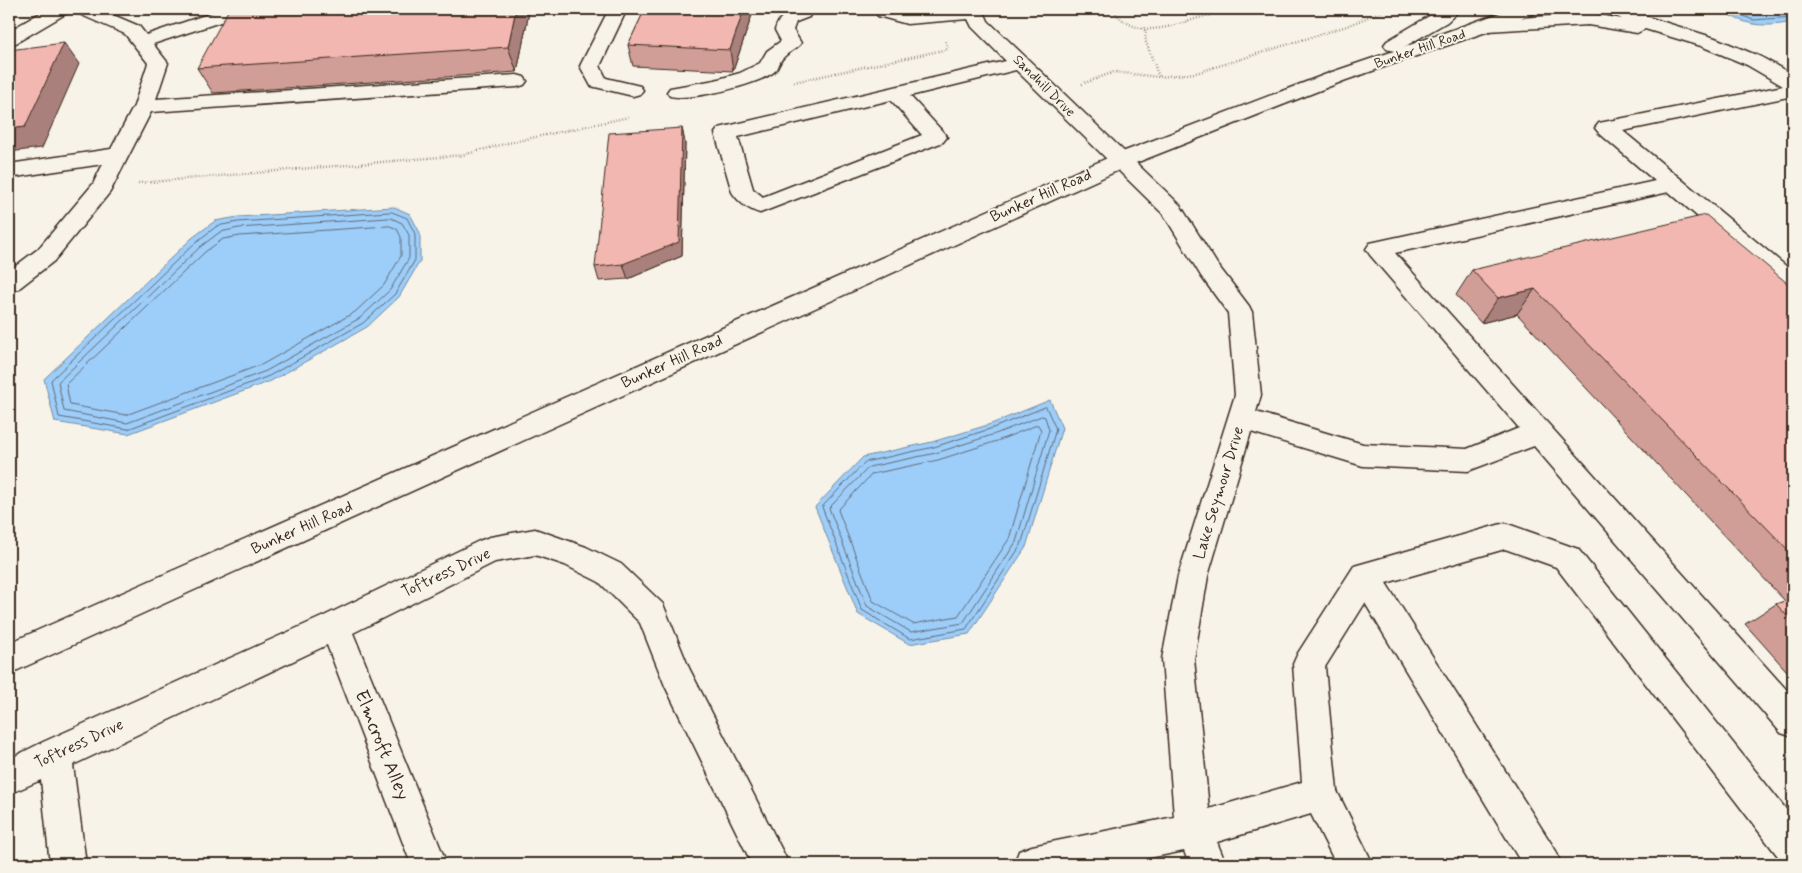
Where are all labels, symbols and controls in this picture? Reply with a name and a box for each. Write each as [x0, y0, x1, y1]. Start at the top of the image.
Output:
street label: Bunker Hill Road [1372, 25, 1468, 73]
street label: Sandhill Drive [1009, 51, 1079, 121]
street label: Bunker Hill Road [987, 164, 1095, 228]
street label: Bunker Hill Road [618, 330, 726, 394]
street label: Lake Seymour Drive [1189, 424, 1249, 562]
street label: Bunker Hill Road [248, 496, 356, 560]
street label: Toftress Drive [398, 543, 494, 603]
street label: Elmcroft Alley [349, 686, 415, 804]
street label: Toftress Drive [31, 714, 127, 774]

